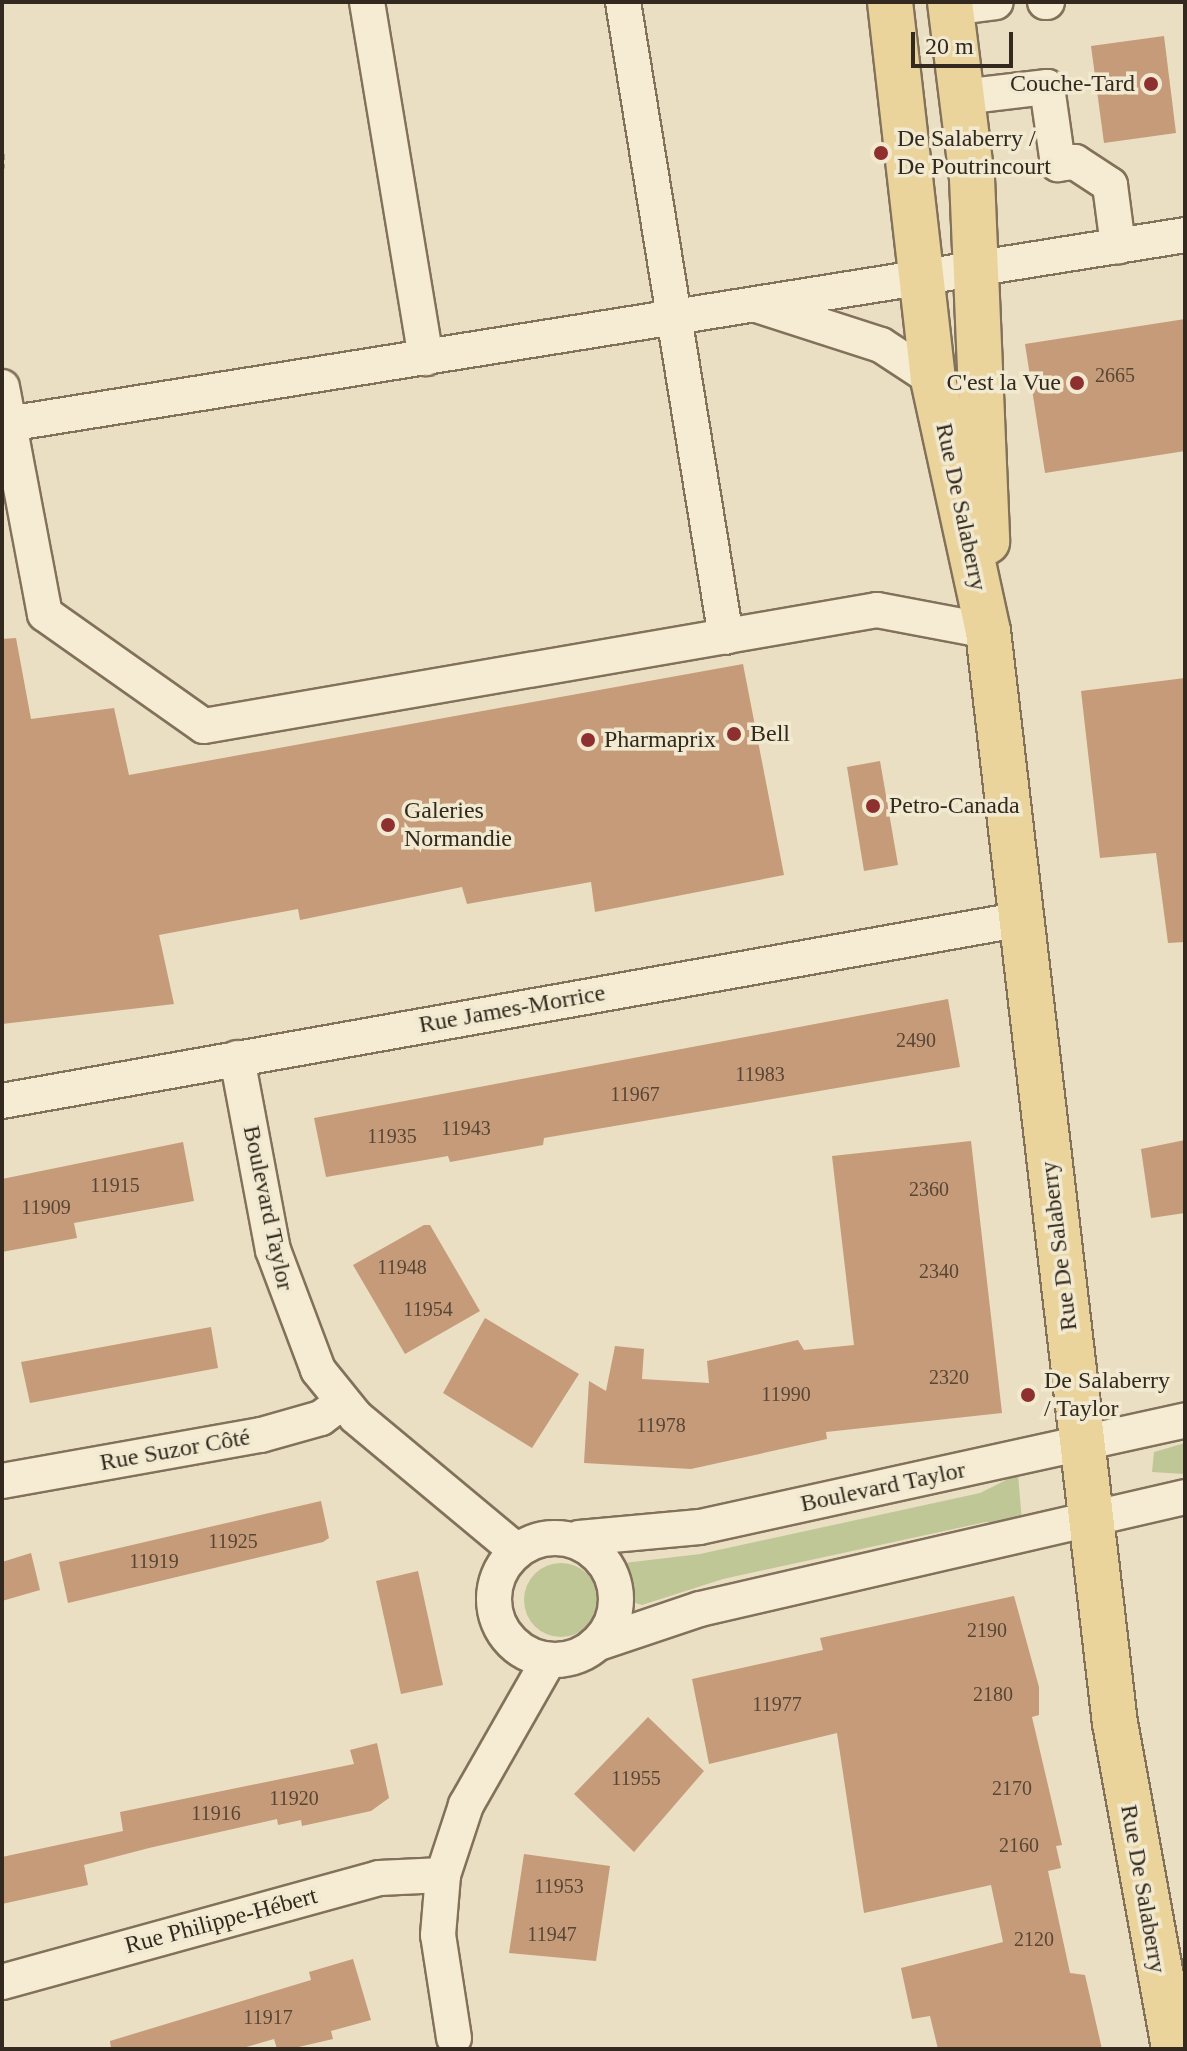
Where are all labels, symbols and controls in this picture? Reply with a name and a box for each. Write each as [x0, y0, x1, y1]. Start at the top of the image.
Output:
scale bar [915, 16, 1017, 66]
text: 20 m [925, 33, 974, 59]
place label: Couche-Tard [1010, 70, 1135, 98]
marker: Couche-Tard [1142, 75, 1160, 93]
place label: De Salaberry / De Poutrincourt [897, 125, 1051, 181]
marker: De Salaberry / De Poutrincourt [872, 144, 890, 162]
house number: 2665 [1095, 363, 1135, 387]
place label: C'est la Vue [946, 369, 1061, 397]
marker: C'est la Vue [1068, 374, 1086, 392]
street label: Rue De Salaberry [929, 421, 993, 593]
place label: Bell [750, 720, 790, 748]
marker: Bell [725, 725, 743, 743]
place label: Pharmaprix [604, 726, 716, 754]
marker: Pharmaprix [579, 731, 597, 749]
place label: Petro-Canada [889, 792, 1020, 820]
place label: Galeries Normandie [404, 797, 512, 853]
marker: Petro-Canada [864, 797, 882, 815]
marker: Galeries Normandie [379, 816, 397, 834]
street label: Rue James-Morrice [417, 978, 607, 1040]
house number: 2490 [896, 1028, 936, 1052]
house number: 11983 [735, 1062, 785, 1086]
house number: 11967 [610, 1082, 660, 1106]
house number: 11943 [441, 1116, 491, 1140]
street label: Boulevard Taylor [236, 1123, 300, 1293]
house number: 11935 [367, 1124, 417, 1148]
street label: Rue De Salaberry [1034, 1160, 1084, 1332]
house number: 11915 [90, 1173, 140, 1197]
house number: 2360 [909, 1177, 949, 1201]
house number: 11909 [21, 1195, 71, 1219]
house number: 11948 [377, 1255, 427, 1279]
house number: 2340 [919, 1259, 959, 1283]
house number: 11954 [403, 1297, 453, 1321]
house number: 2320 [929, 1365, 969, 1389]
place label: De Salaberry / Taylor [1044, 1367, 1170, 1423]
house number: 11990 [761, 1382, 811, 1406]
marker: De Salaberry / Taylor [1019, 1386, 1037, 1404]
house number: 11978 [636, 1413, 686, 1437]
street label: Rue Suzor Côté [98, 1423, 252, 1477]
street label: Boulevard Taylor [798, 1455, 968, 1519]
house number: 11925 [208, 1529, 258, 1553]
house number: 11919 [129, 1549, 179, 1573]
house number: 2190 [967, 1618, 1007, 1642]
house number: 2180 [973, 1682, 1013, 1706]
house number: 11977 [752, 1692, 802, 1716]
house number: 11955 [611, 1766, 661, 1790]
house number: 2170 [992, 1776, 1032, 1800]
house number: 11920 [269, 1786, 319, 1810]
house number: 11916 [191, 1801, 241, 1825]
street label: Rue De Salaberry [1114, 1802, 1172, 1976]
house number: 2160 [999, 1833, 1039, 1857]
house number: 11953 [534, 1874, 584, 1898]
street label: Rue Philippe-Hébert [122, 1881, 320, 1961]
house number: 11947 [527, 1922, 577, 1946]
house number: 2120 [1014, 1927, 1054, 1951]
house number: 11917 [243, 2005, 293, 2029]

